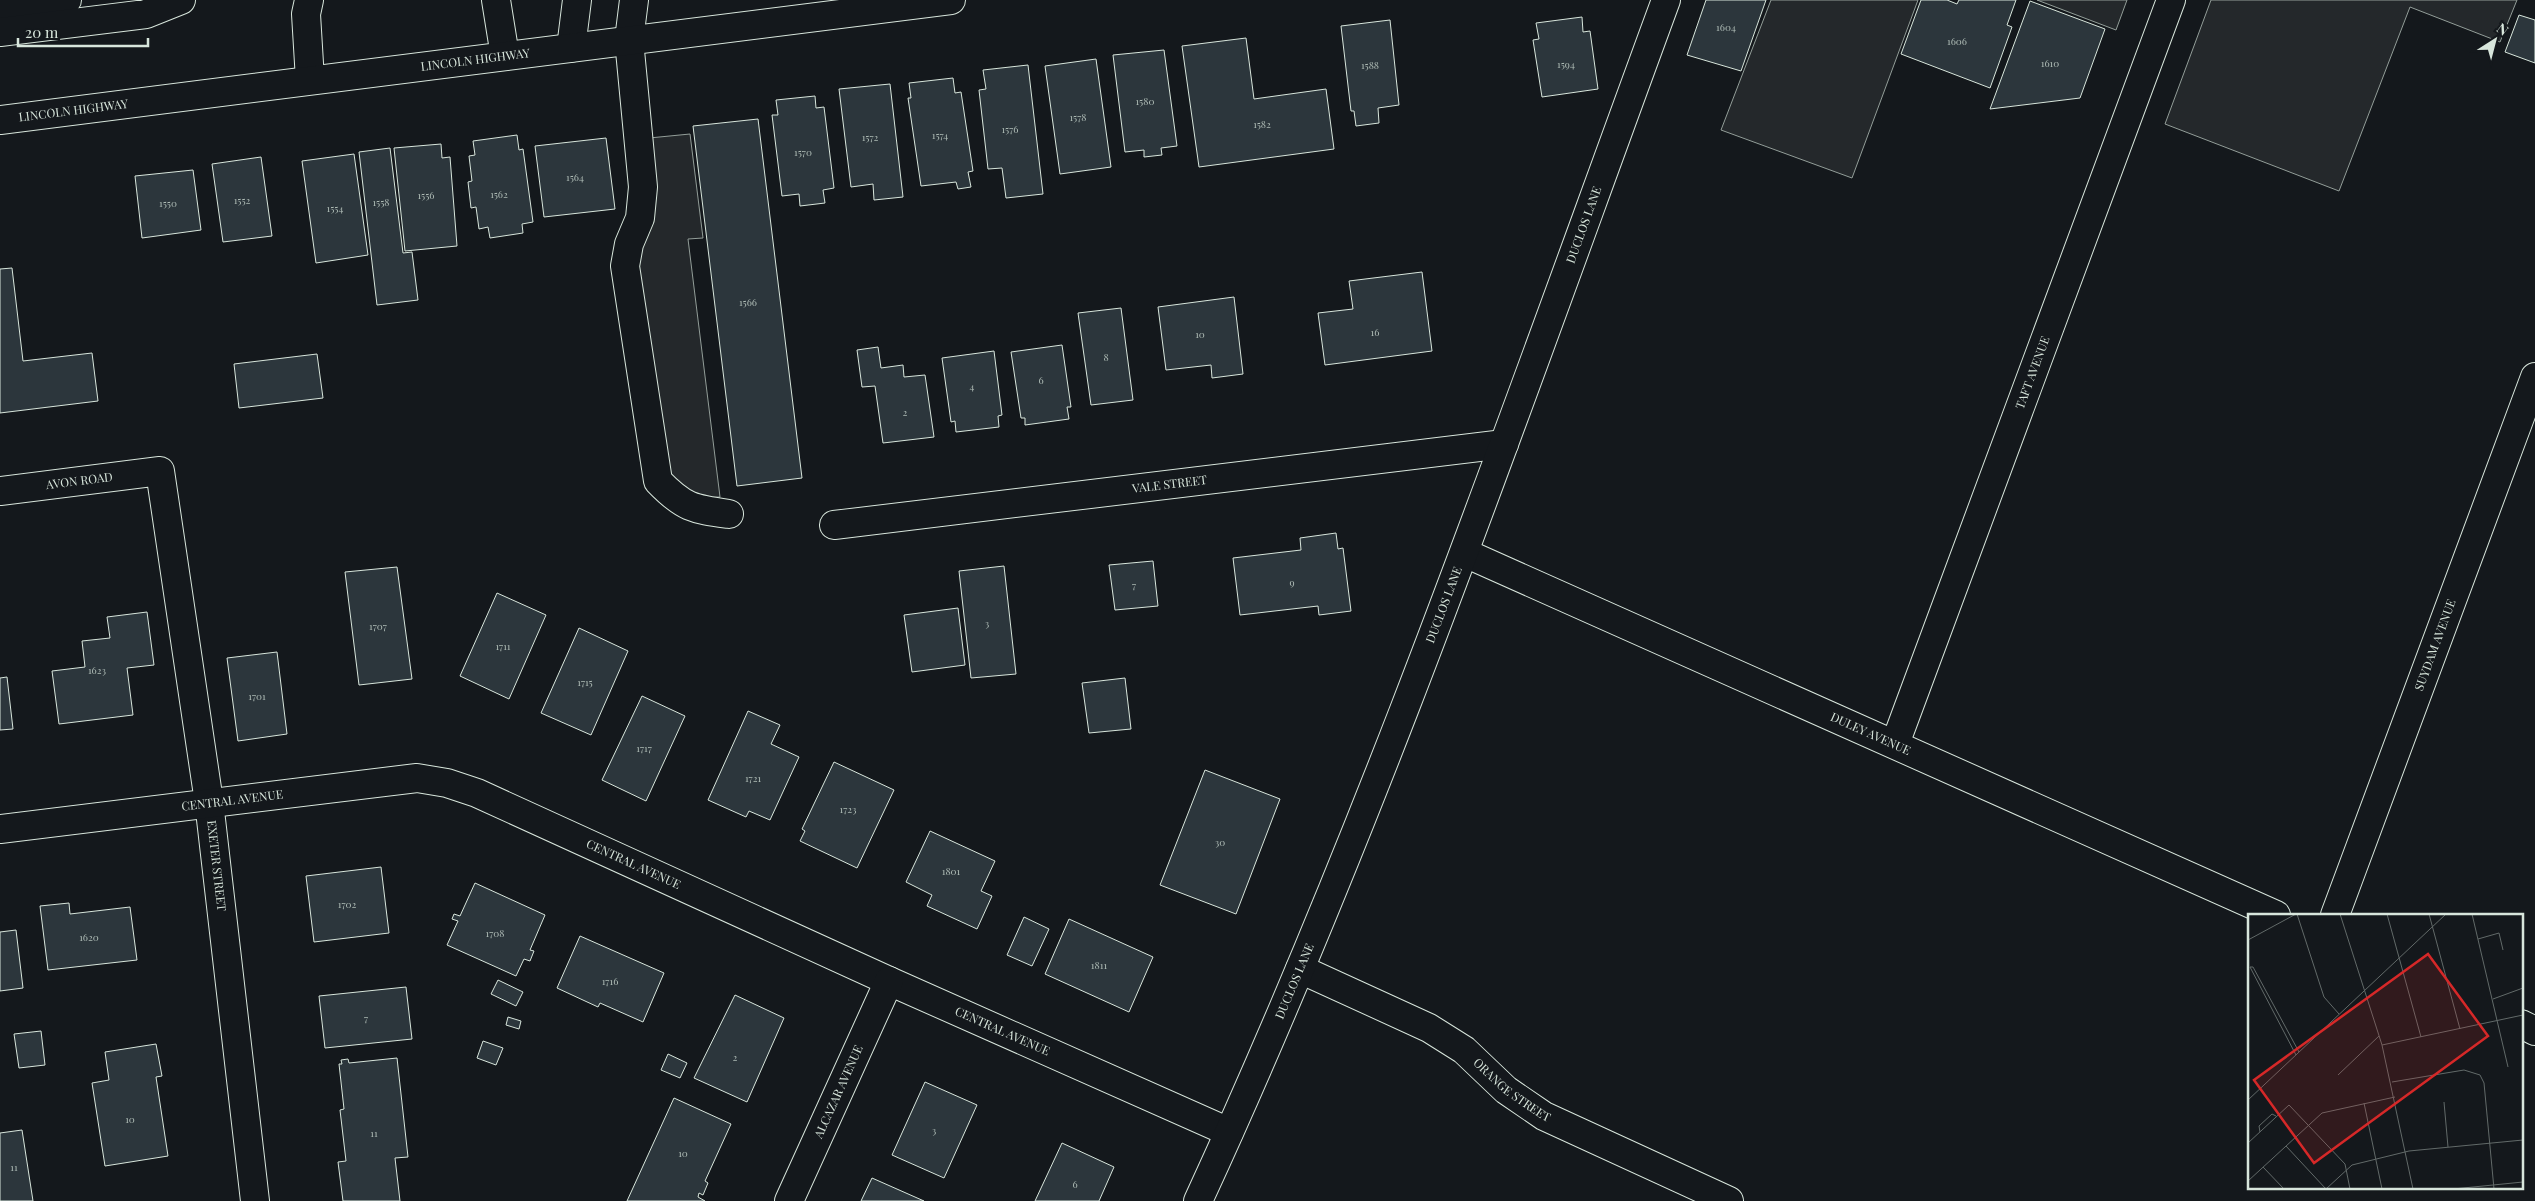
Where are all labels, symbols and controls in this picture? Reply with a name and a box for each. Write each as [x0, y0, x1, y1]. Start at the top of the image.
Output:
scale bar [18, 15, 148, 47]
north arrow [2470, 15, 2520, 65]
text: N [2493, 18, 2513, 40]
house number: 1604 [1716, 20, 1736, 34]
text: 20 m [25, 22, 59, 42]
house number: 1606 [1947, 34, 1967, 48]
street label: LINCOLN HIGHWAY [420, 44, 532, 74]
house number: 1610 [2041, 56, 2059, 70]
house number: 1594 [1557, 57, 1575, 71]
house number: 1588 [1361, 58, 1379, 72]
house number: 1580 [1136, 94, 1154, 108]
street label: LINCOLN HIGHWAY [18, 95, 130, 125]
house number: 1578 [1070, 110, 1087, 124]
house number: 1582 [1253, 117, 1271, 131]
house number: 1576 [1002, 122, 1018, 136]
house number: 1574 [932, 128, 948, 142]
house number: 1572 [862, 130, 878, 144]
house number: 1570 [794, 145, 812, 159]
house number: 1564 [566, 170, 584, 184]
street label: DUCLOS LANE [1562, 184, 1604, 265]
house number: 1562 [490, 187, 508, 201]
house number: 1556 [417, 188, 435, 202]
house number: 1552 [234, 193, 251, 207]
house number: 1558 [372, 195, 390, 209]
house number: 1550 [159, 196, 177, 210]
house number: 1554 [327, 201, 343, 215]
house number: 1566 [739, 295, 757, 309]
house number: 16 [1371, 325, 1379, 339]
house number: 10 [1195, 327, 1205, 341]
street label: TAFT AVENUE [2011, 334, 2053, 411]
house number: 8 [1103, 350, 1109, 364]
house number: 6 [1038, 373, 1044, 387]
house number: 4 [970, 379, 975, 393]
house number: 2 [903, 405, 908, 419]
street label: AVON ROAD [44, 468, 114, 492]
street label: VALE STREET [1130, 471, 1208, 496]
street label: DUCLOS LANE [1421, 564, 1465, 645]
house number: 9 [1289, 575, 1295, 589]
house number: 7 [1132, 578, 1136, 592]
street label: SUYDAM AVENUE [2410, 597, 2459, 693]
house number: 3 [985, 616, 990, 630]
house number: 1707 [369, 619, 387, 633]
house number: 1711 [495, 639, 511, 653]
house number: 1623 [88, 663, 107, 677]
house number: 1715 [577, 675, 593, 689]
house number: 1701 [248, 689, 266, 703]
street label: DULEY AVENUE [1828, 708, 1914, 758]
house number: 1717 [636, 741, 652, 755]
house number: 1721 [745, 771, 761, 785]
street label: CENTRAL AVENUE [180, 785, 284, 814]
house number: 1723 [839, 802, 857, 816]
street label: EXETER STREET [204, 819, 231, 912]
street label: CENTRAL AVENUE [584, 835, 684, 892]
house number: 30 [1215, 835, 1225, 849]
house number: 1801 [942, 864, 961, 878]
house number: 1702 [338, 897, 356, 911]
inset map [2248, 914, 2522, 1188]
house number: 1708 [486, 926, 504, 940]
house number: 1620 [79, 930, 99, 944]
street label: DUCLOS LANE [1271, 941, 1317, 1021]
house number: 1811 [1091, 958, 1107, 972]
house number: 1716 [602, 974, 618, 988]
street label: CENTRAL AVENUE [953, 1002, 1053, 1058]
house number: 7 [364, 1011, 368, 1025]
street label: ALCAZAR AVENUE [809, 1042, 866, 1141]
house number: 2 [733, 1050, 738, 1064]
street label: ORANGE STREET [1470, 1054, 1554, 1125]
house number: 10 [125, 1112, 135, 1126]
house number: 3 [932, 1123, 937, 1137]
house number: 11 [370, 1126, 378, 1140]
house number: 10 [678, 1146, 688, 1160]
house number: 11 [10, 1160, 18, 1174]
house number: 6 [1072, 1177, 1078, 1191]

